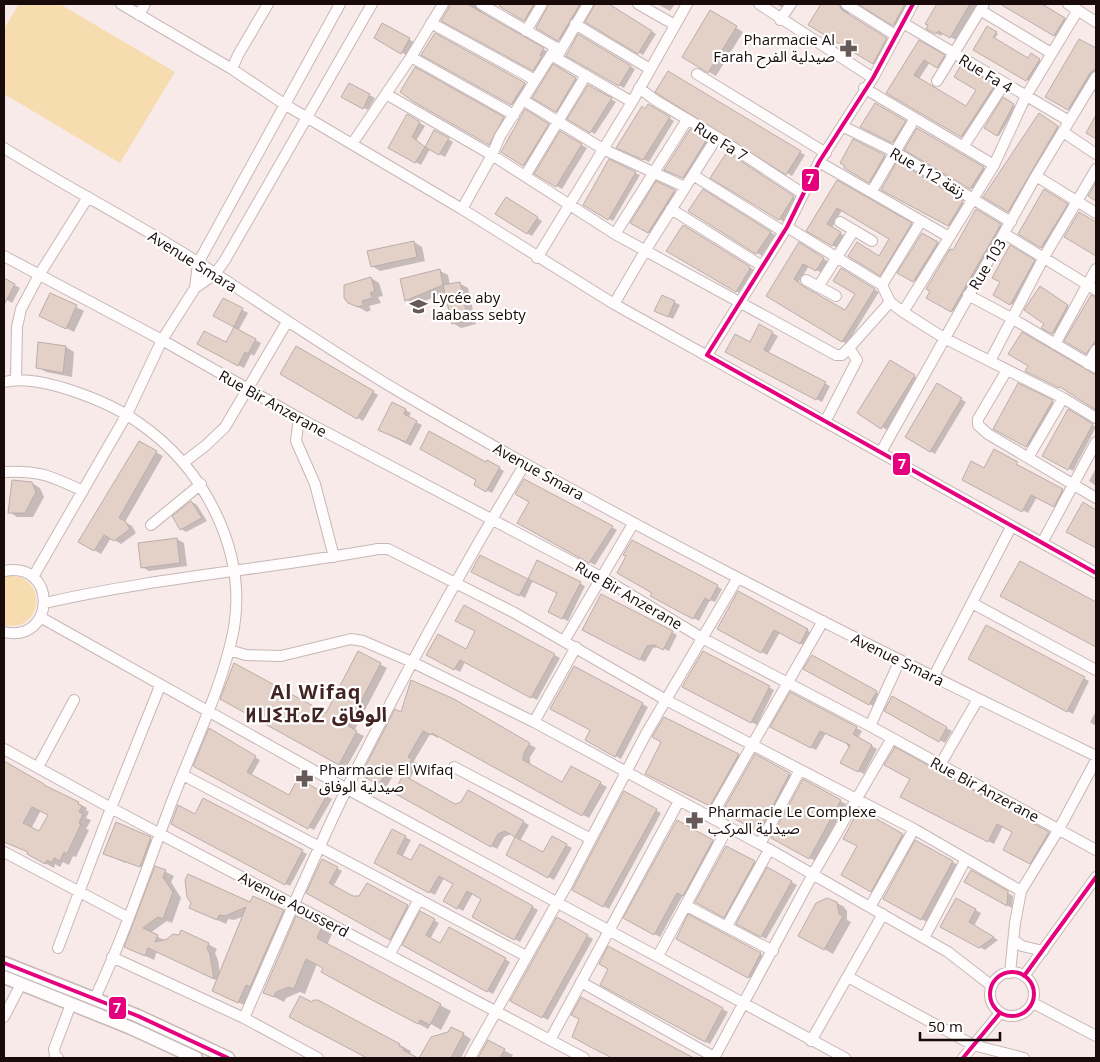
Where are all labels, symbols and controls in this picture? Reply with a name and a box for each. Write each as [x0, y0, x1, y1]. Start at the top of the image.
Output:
place label: Pharmacie Al Farah صيدلية الفرح [713, 29, 835, 69]
pharmacy icon: Pharmacie Al Farah صيدلية الفرح [839, 38, 859, 58]
street label: Rue Fa 4 [955, 49, 1017, 97]
street label: Rue Fa 7 [691, 117, 751, 165]
street label: Rue 112 زنقة [887, 142, 969, 202]
line badge: 7 [801, 168, 820, 192]
text: 7 [806, 169, 814, 188]
street label: Avenue Smara [145, 226, 241, 296]
street label: Rue 103 [964, 235, 1010, 293]
place label: Lycée aby laabass sebty [432, 287, 526, 324]
school or university icon: Lycée aby laabass sebty [408, 296, 428, 316]
street label: Rue Bir Anzerane [215, 365, 331, 441]
street label: Avenue Smara [490, 438, 588, 504]
line badge: 7 [892, 452, 911, 476]
text: 7 [898, 454, 906, 473]
street label: Rue Bir Anzerane [572, 556, 686, 634]
street label: Avenue Smara [848, 628, 948, 690]
district label: Al Wifaq ⵍⵡⵉⴼⴰⵇ الوفاق [245, 678, 387, 728]
street label: Rue Bir Anzerane [927, 752, 1043, 826]
place label: Pharmacie El Wifaq صيدلية الوفاق [319, 759, 453, 796]
pharmacy icon: Pharmacie El Wifaq صيدلية الوفاق [295, 768, 315, 788]
place label: Pharmacie Le Complexe صيدلية المركب [708, 801, 876, 838]
pharmacy icon: Pharmacie Le Complexe صيدلية المركب [684, 810, 704, 830]
street label: Avenue Aousserd [236, 867, 352, 941]
line badge: 7 [108, 996, 127, 1020]
text: 7 [113, 998, 121, 1017]
scale bar [920, 1010, 1000, 1042]
text: 50 m [928, 1016, 963, 1036]

